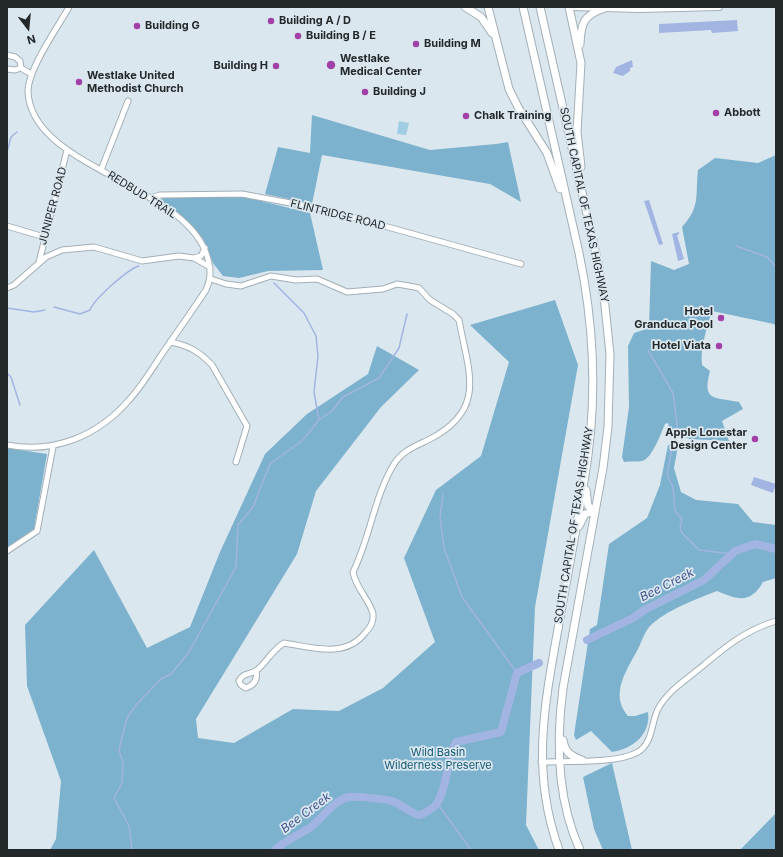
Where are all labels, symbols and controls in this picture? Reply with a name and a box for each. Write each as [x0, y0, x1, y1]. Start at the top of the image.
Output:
north arrow [8, 8, 48, 48]
place label: Building A / D [279, 14, 351, 28]
marker: Building A / D [266, 16, 276, 26]
place label: Building G [145, 19, 200, 33]
marker: Building G [132, 21, 142, 31]
place label: Building B / E [306, 29, 376, 43]
marker: Building B / E [293, 31, 303, 41]
text: N [25, 32, 37, 47]
place label: Building M [424, 37, 481, 51]
marker: Building M [411, 39, 421, 49]
place label: Westlake Medical Center [340, 52, 422, 78]
place label: Building H [213, 59, 268, 73]
marker: Westlake Medical Center [325, 59, 337, 71]
marker: Building H [271, 61, 281, 71]
place label: Westlake United Methodist Church [87, 69, 184, 95]
marker: Westlake United Methodist Church [74, 77, 84, 87]
place label: Building J [373, 85, 426, 99]
marker: Building J [360, 87, 370, 97]
street label: SOUTH CAPITAL OF TEXAS HIGHWAY [557, 106, 611, 304]
place label: Abbott [724, 106, 760, 120]
marker: Abbott [711, 108, 721, 118]
place label: Chalk Training [474, 109, 551, 123]
marker: Chalk Training [461, 111, 471, 121]
street label: JUNIPER ROAD [36, 166, 70, 246]
street label: REDBUD TRAIL [105, 168, 179, 222]
street label: FLINTRIDGE ROAD [289, 197, 387, 233]
place label: Hotel Granduca Pool [634, 305, 713, 331]
marker: Hotel Granduca Pool [716, 313, 726, 323]
place label: Hotel Viata [652, 339, 711, 353]
marker: Hotel Viata [714, 341, 724, 351]
street label: SOUTH CAPITAL OF TEXAS HIGHWAY [552, 425, 596, 625]
place label: Apple Lonestar Design Center [665, 426, 747, 452]
marker: Apple Lonestar Design Center [750, 434, 760, 444]
water label: Bee Creek [638, 565, 696, 605]
park label: Wild Basin Wilderness Preserve [384, 746, 492, 772]
water label: Bee Creek [278, 790, 334, 836]

